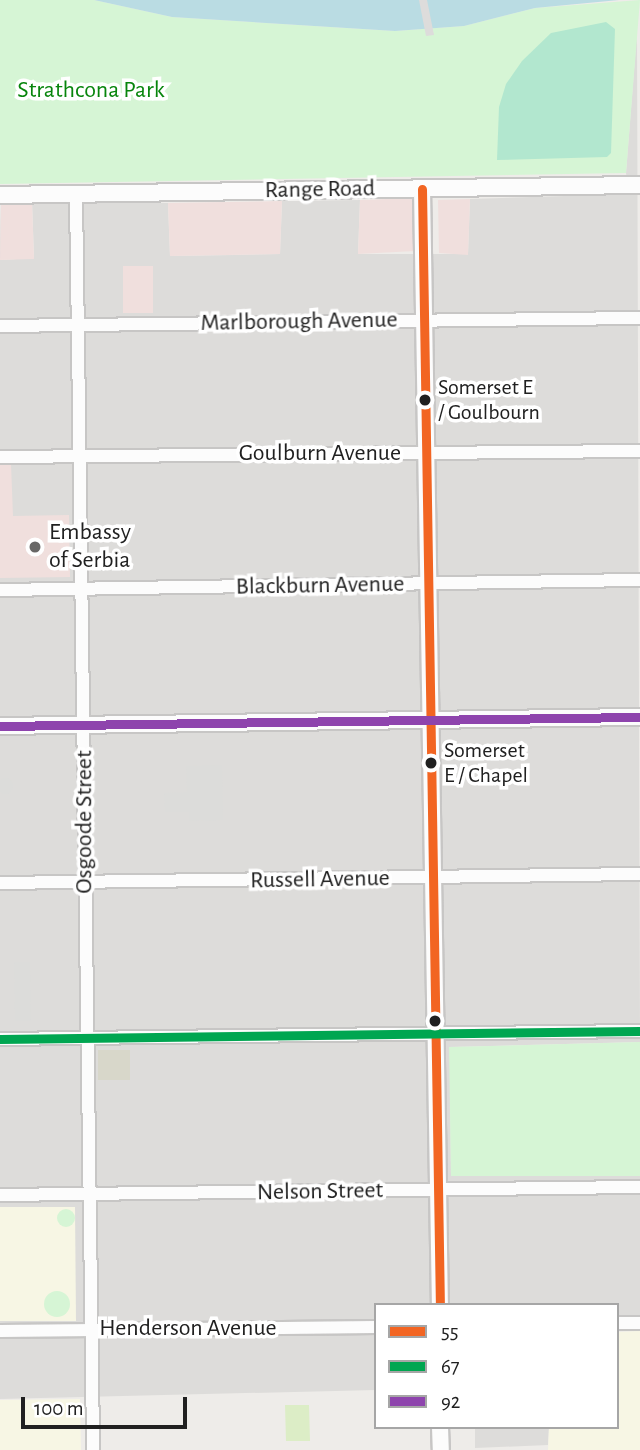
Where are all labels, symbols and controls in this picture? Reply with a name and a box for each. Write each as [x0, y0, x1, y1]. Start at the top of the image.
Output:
park label: Strathcona Park [17, 77, 165, 105]
street label: Range Road [264, 175, 376, 205]
street label: Marlborough Avenue [200, 306, 398, 338]
place label: Somerset E / Goulbourn [438, 374, 540, 426]
marker: Somerset E / Goulbourn [418, 393, 432, 407]
street label: Goulburn Avenue [239, 440, 401, 468]
place label: Embassy of Serbia [49, 519, 131, 575]
marker: Embassy of Serbia [27, 539, 43, 555]
street label: Blackburn Avenue [236, 570, 404, 602]
place label: Somerset E / Chapel [444, 737, 528, 788]
street label: Osgoode Street [71, 750, 99, 894]
marker: Somerset E / Chapel [424, 756, 438, 770]
street label: Russell Avenue [250, 864, 390, 896]
unlabelled marker [428, 1014, 442, 1028]
street label: Nelson Street [257, 1177, 383, 1207]
legend [374, 1303, 619, 1429]
street label: Henderson Avenue [99, 1315, 277, 1343]
text: 55 [441, 1321, 459, 1342]
text: 67 [441, 1356, 460, 1377]
scale bar [24, 1384, 191, 1428]
text: 92 [441, 1391, 460, 1412]
text: 100 m [34, 1398, 84, 1419]

